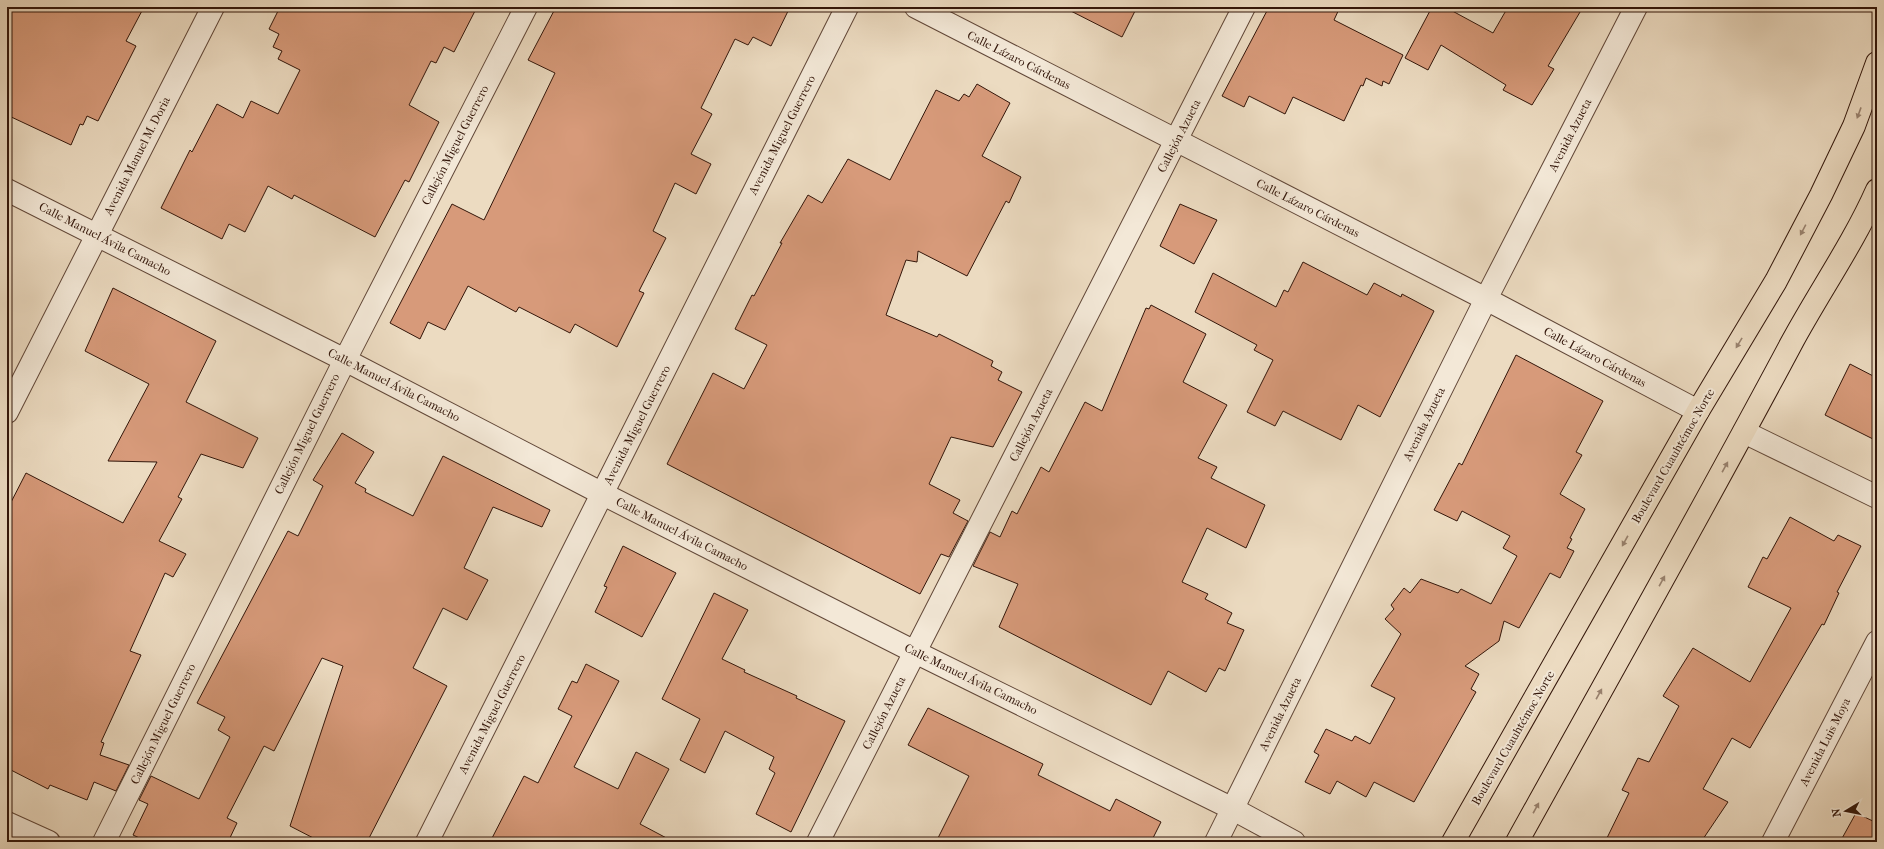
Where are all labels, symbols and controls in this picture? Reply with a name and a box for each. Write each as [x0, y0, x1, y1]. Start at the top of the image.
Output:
street label: Calle Lázaro Cárdenas [965, 28, 1073, 92]
street label: Avenida Miguel Guerrero [745, 73, 818, 198]
street label: Callejón Miguel Guerrero [419, 83, 491, 207]
street label: Avenida Manuel M. Doria [100, 94, 173, 219]
street label: Avenida Azueta [1545, 96, 1595, 175]
street label: Callejón Azueta [1155, 97, 1204, 175]
one-way arrow [1855, 107, 1861, 119]
street label: Calle Lázaro Cárdenas [1254, 176, 1362, 240]
street label: Calle Manuel Ávila Camacho [37, 199, 174, 278]
one-way arrow [1799, 224, 1806, 236]
street label: Calle Lázaro Cárdenas [1541, 324, 1649, 390]
one-way arrow [1735, 337, 1742, 349]
street label: Calle Manuel Ávila Camacho [326, 345, 463, 424]
street label: Avenida Miguel Guerrero [600, 363, 673, 488]
street label: Callejón Miguel Guerrero [272, 371, 342, 497]
street label: Avenida Azueta [1400, 385, 1448, 464]
street label: Callejón Azueta [1007, 386, 1056, 464]
street label: Boulevard Cuauhtémoc Norte [1629, 386, 1717, 526]
one-way arrow [1722, 461, 1728, 473]
street label: Calle Manuel Ávila Camacho [614, 494, 751, 573]
one-way arrow [1621, 535, 1628, 547]
one-way arrow [1658, 575, 1665, 587]
street label: Calle Manuel Ávila Camacho [902, 640, 1040, 717]
street label: Avenida Miguel Guerrero [455, 652, 528, 777]
street label: Callejón Miguel Guerrero [128, 661, 198, 787]
street label: Boulevard Cuauhtémoc Norte [1469, 668, 1557, 808]
street label: Callejón Azueta [860, 674, 909, 752]
street label: Avenida Azueta [1256, 675, 1304, 754]
one-way arrow [1595, 688, 1602, 700]
street label: Avenida Luis Moya [1796, 695, 1854, 789]
north arrow [1826, 791, 1866, 831]
one-way arrow [1532, 802, 1539, 814]
text: N [1829, 807, 1844, 818]

